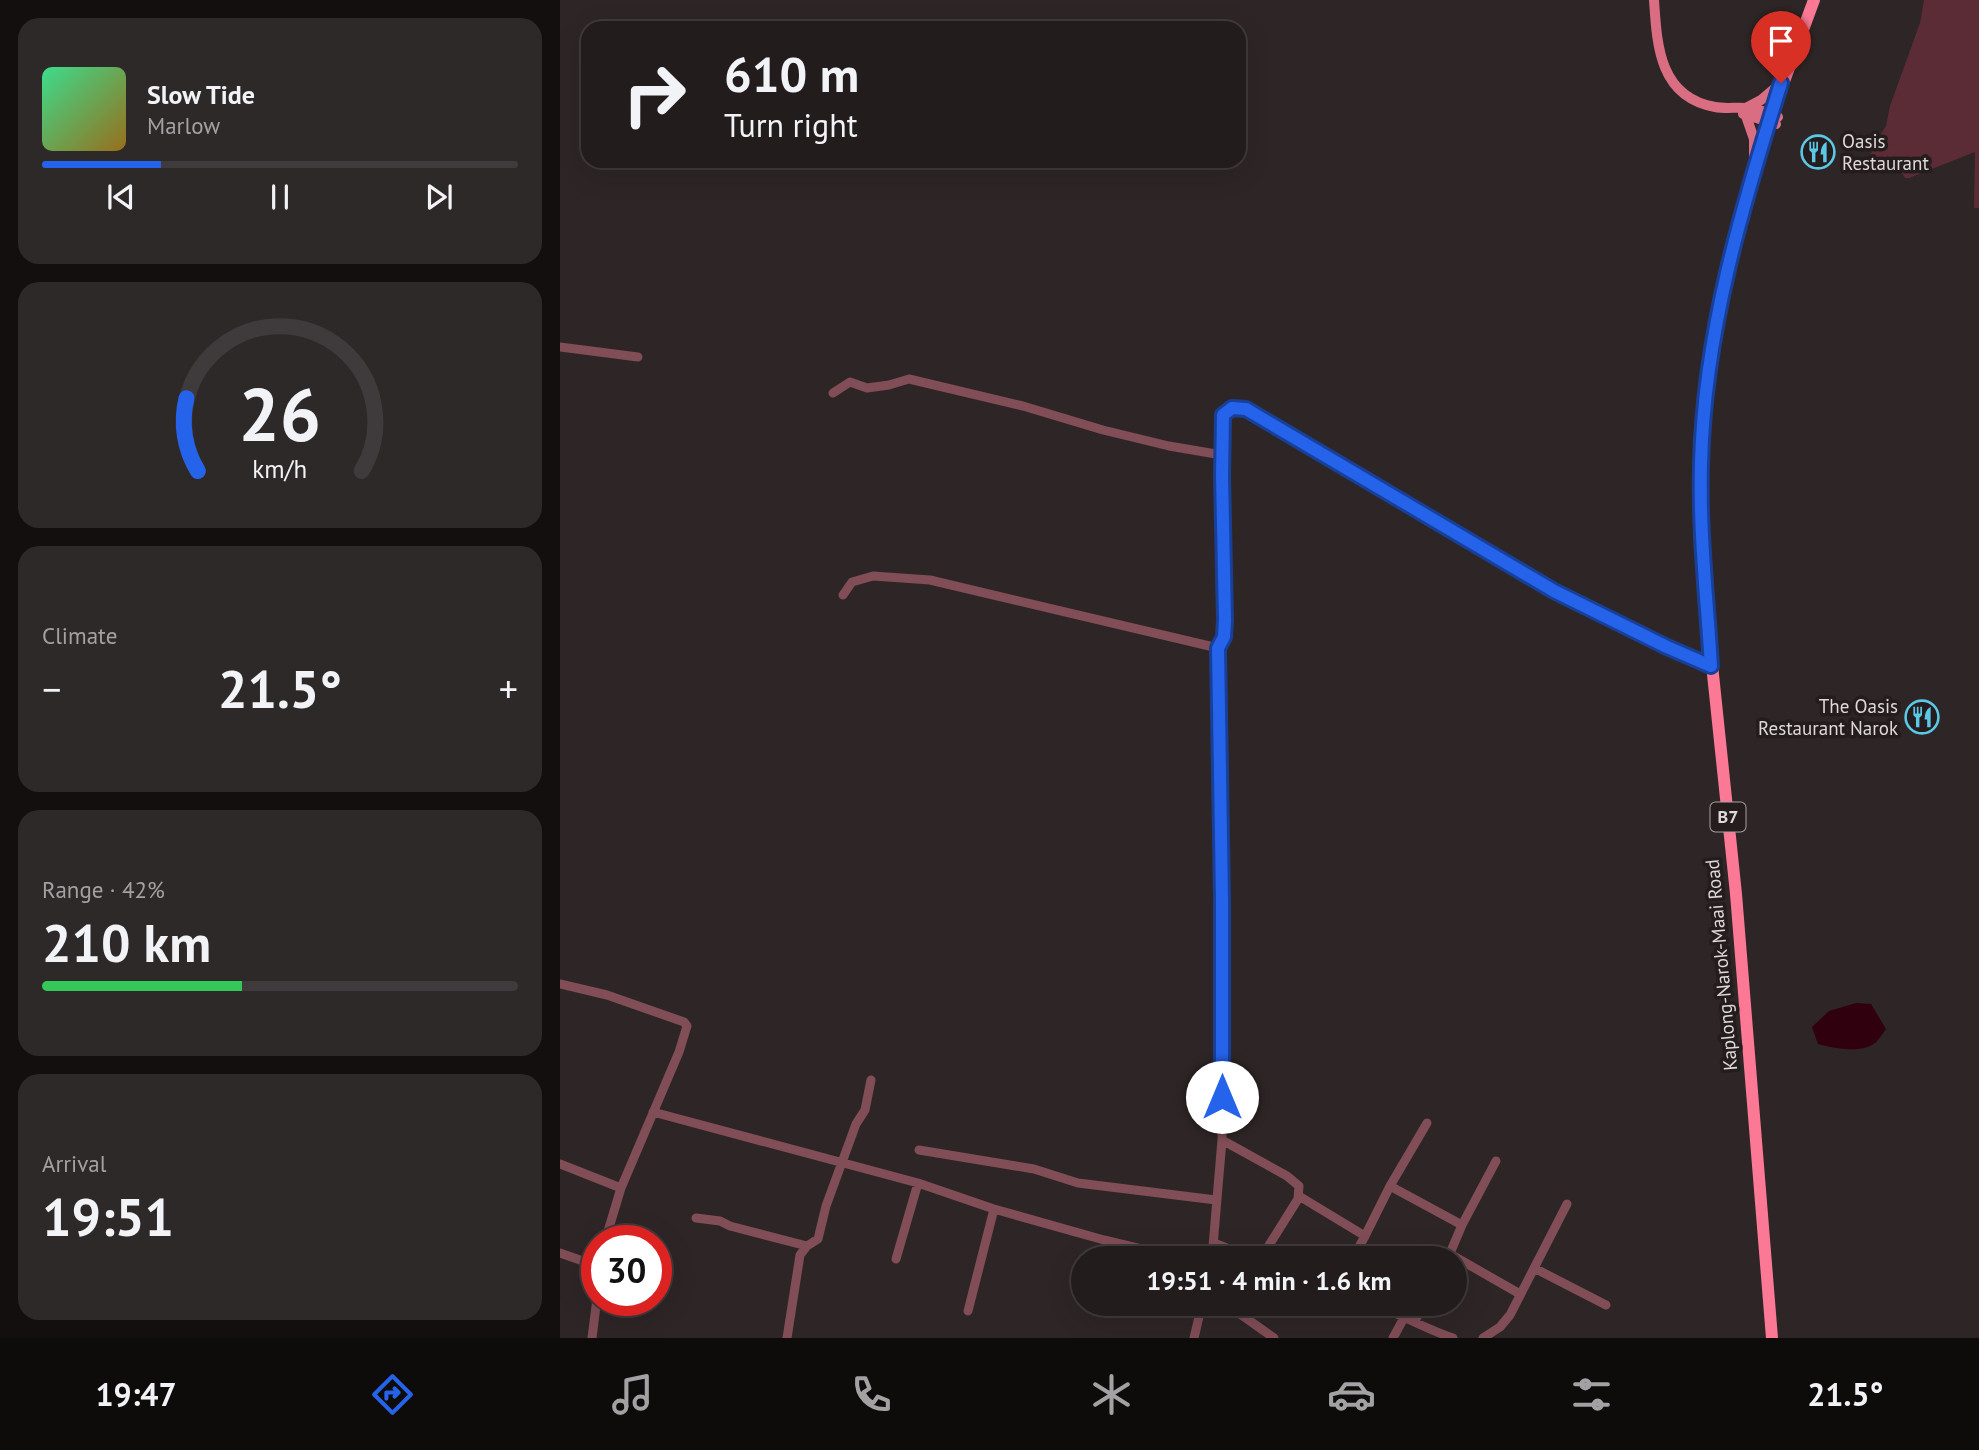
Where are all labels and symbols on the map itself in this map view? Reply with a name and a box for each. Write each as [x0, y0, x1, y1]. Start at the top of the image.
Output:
pin [1751, 11, 1811, 83]
place label: Oasis Restaurant [1842, 129, 1929, 175]
restaurant icon: Oasis Restaurant [1799, 133, 1837, 171]
place label: The Oasis Restaurant Narok [1758, 694, 1898, 740]
restaurant icon: The Oasis Restaurant Narok [1903, 698, 1941, 736]
road number: B7 [1710, 802, 1746, 832]
street label: Kaplong-Narok-Maai Road [1700, 858, 1742, 1072]
position arrow [1185, 1060, 1259, 1134]
speed limit sign: 30 [581, 1225, 672, 1316]

